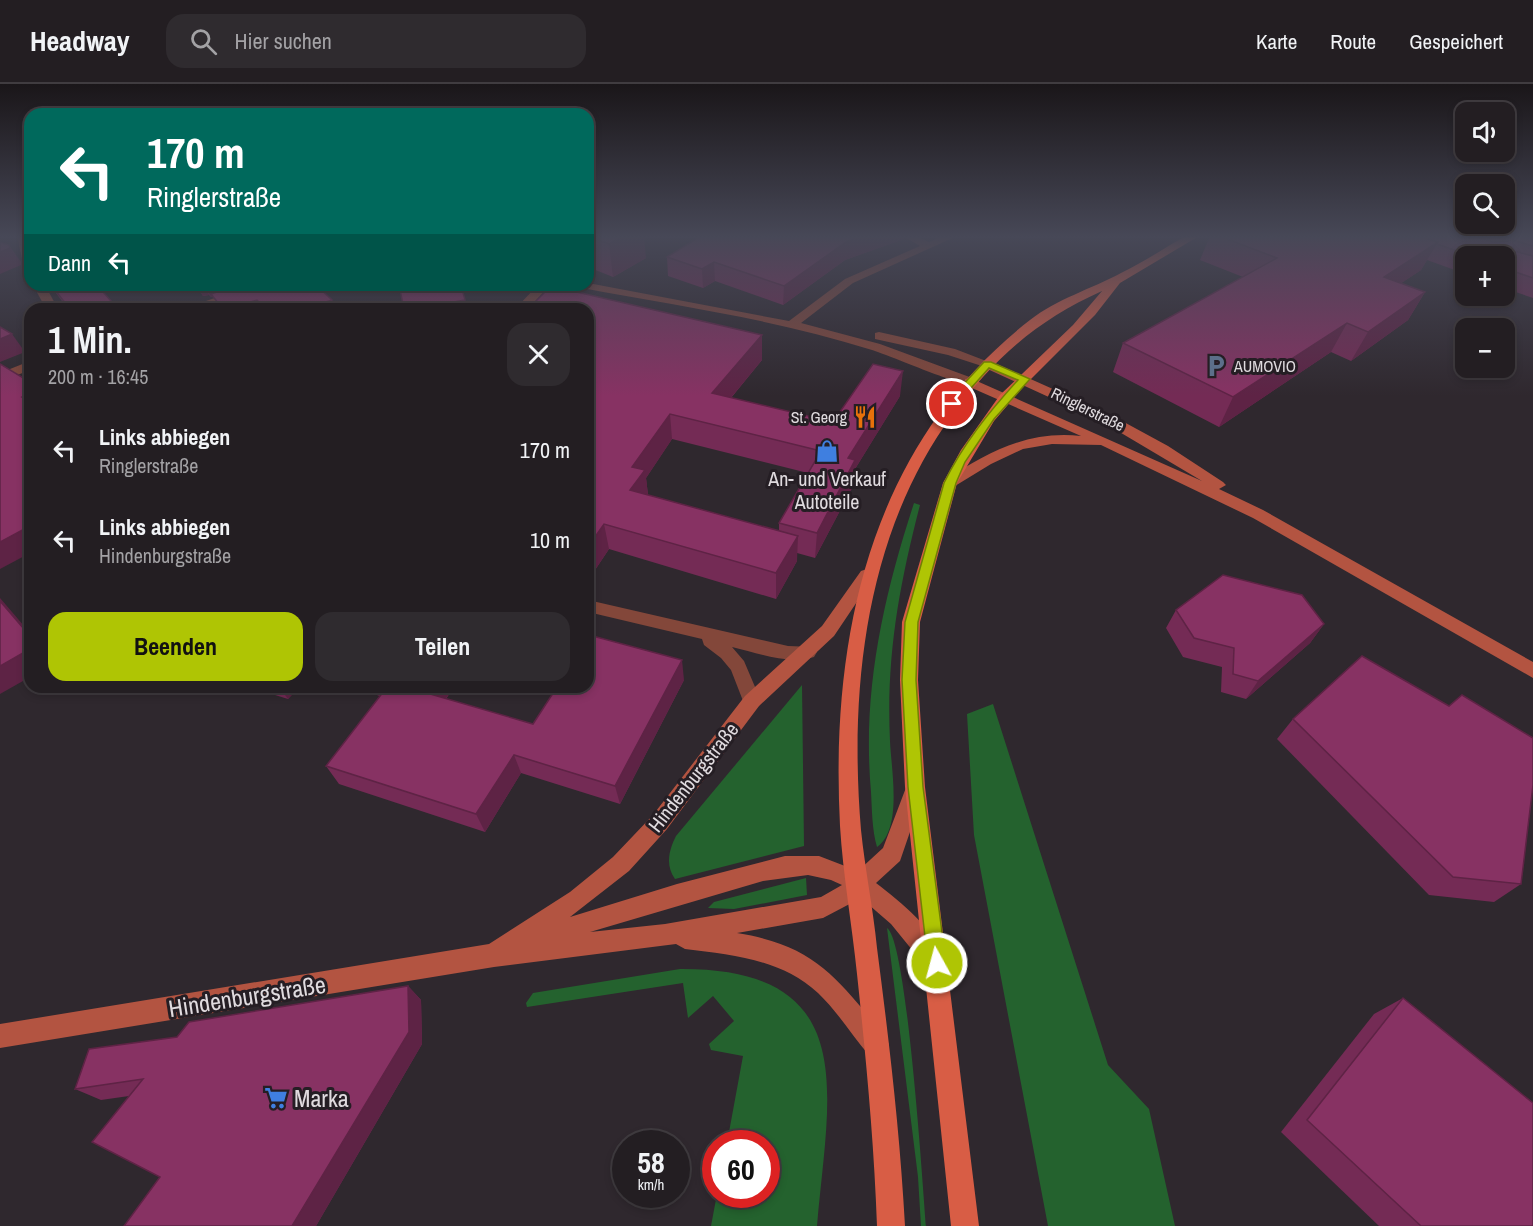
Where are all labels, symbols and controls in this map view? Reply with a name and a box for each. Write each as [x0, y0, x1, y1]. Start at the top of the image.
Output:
search box [166, 14, 586, 68]
text: Headway [30, 22, 130, 60]
icon: search [187, 25, 220, 58]
text: Hier suchen [235, 26, 332, 56]
text: Karte [1256, 27, 1297, 56]
text: Route [1330, 27, 1376, 56]
text: Gespeichert [1409, 27, 1503, 56]
map controls [1455, 102, 1515, 378]
button: sound [1455, 102, 1515, 162]
text: 170 m [147, 125, 245, 181]
icon: left [48, 132, 126, 210]
button: search [1455, 174, 1515, 234]
text: Ringlerstraße [147, 179, 281, 215]
icon: left [103, 246, 136, 279]
button: + [1455, 246, 1515, 306]
text: Dann [48, 248, 91, 278]
text: 1 Min. [48, 316, 132, 364]
button: − [1455, 318, 1515, 378]
button: close [507, 323, 570, 386]
parking icon: AUMOVIO [1203, 353, 1229, 379]
place label: AUMOVIO [1233, 355, 1296, 377]
text: 200 m · 16:45 [48, 363, 148, 390]
pin [926, 378, 977, 429]
street label: Ringlerstraße [1047, 382, 1129, 436]
icon: arrive [935, 387, 968, 420]
restaurant icon: St. Georg [852, 404, 878, 430]
place label: St. Georg [791, 406, 848, 428]
text: Links abbiegen [99, 422, 230, 452]
icon: left [48, 434, 81, 467]
text: 170 m [520, 435, 570, 465]
shop icon: An- und Verkauf Autoteile [814, 438, 840, 464]
text: Ringlerstraße [99, 452, 198, 479]
place label: An- und Verkauf Autoteile [767, 465, 886, 515]
text: Links abbiegen [99, 512, 230, 542]
icon: left [48, 524, 81, 557]
text: 10 m [530, 525, 570, 555]
text: Hindenburgstraße [99, 542, 231, 569]
button: Beenden [48, 612, 303, 681]
button: Teilen [315, 612, 570, 681]
street label: Hindenburgstraße [642, 717, 744, 837]
position arrow [905, 931, 969, 995]
street label: Hindenburgstraße [166, 968, 328, 1024]
place label: Marka [294, 1082, 349, 1114]
supermarket icon: Marka [263, 1085, 289, 1111]
speed limit sign: 60 [702, 1130, 780, 1208]
text: 58 [637, 1142, 665, 1182]
text: km/h [638, 1174, 664, 1195]

